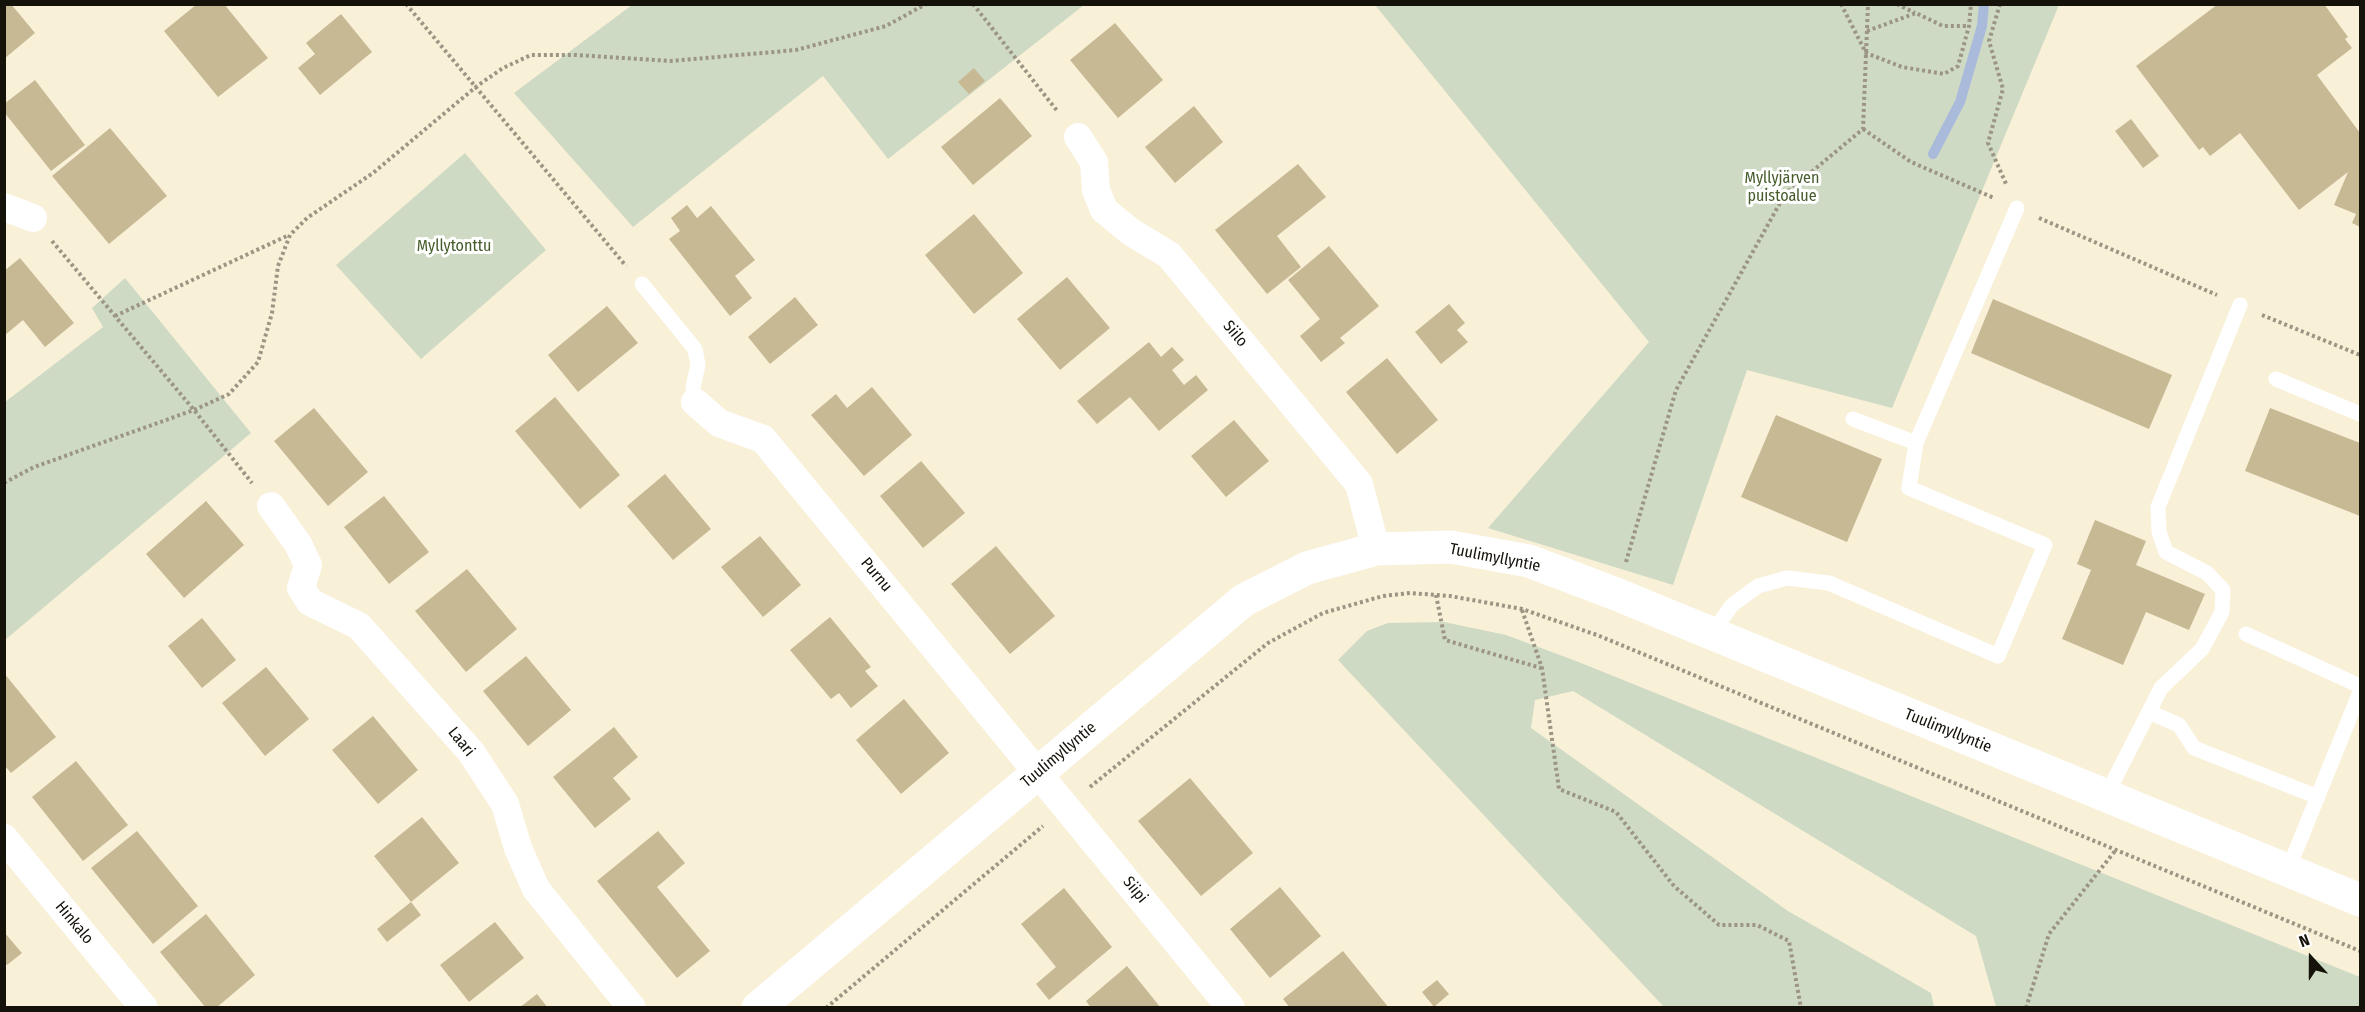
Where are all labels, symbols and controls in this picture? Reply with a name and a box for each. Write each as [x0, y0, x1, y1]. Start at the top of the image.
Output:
park label: Myllyjärven puistoalue [1745, 169, 1819, 207]
park label: Myllytonttu [417, 237, 491, 257]
street label: Siilo [1218, 317, 1252, 351]
street label: Tuulimyllyntie [1448, 540, 1542, 576]
street label: Purnu [856, 554, 896, 596]
street label: Tuulimyllyntie [1902, 705, 1994, 757]
street label: Tuulimyllyntie [1018, 718, 1100, 792]
street label: Laari [443, 723, 479, 761]
street label: Siipi [1119, 873, 1151, 907]
street label: Hinkalo [51, 898, 97, 948]
north arrow [2281, 928, 2341, 988]
text: N [2296, 930, 2312, 951]

